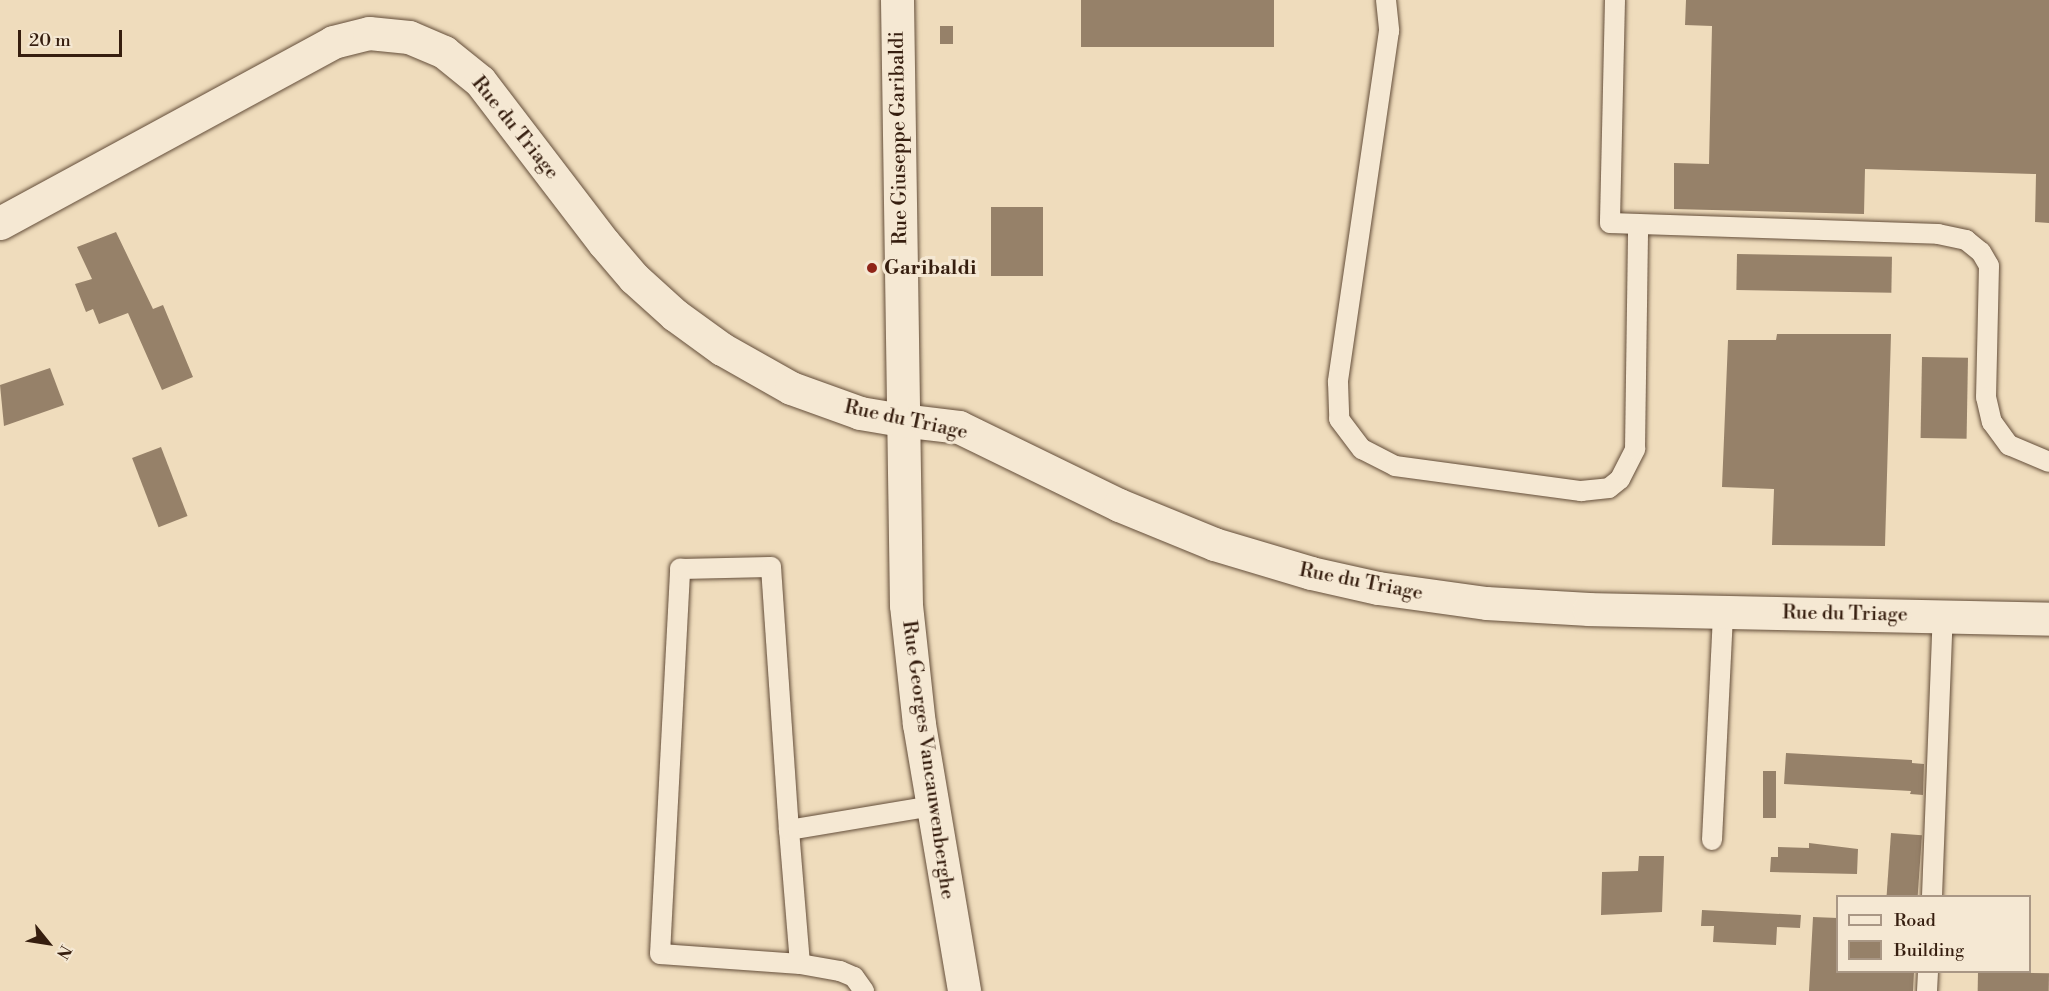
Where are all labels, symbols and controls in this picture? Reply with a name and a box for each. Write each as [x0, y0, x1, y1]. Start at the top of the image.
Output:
scale bar [21, 18, 124, 56]
text: 20 m [29, 29, 71, 52]
street label: Rue Giuseppe Garibaldi [885, 31, 913, 245]
street label: Rue du Triage [466, 72, 564, 184]
place label: Garibaldi [884, 256, 976, 280]
marker: Garibaldi [865, 261, 879, 275]
street label: Rue du Triage [842, 395, 970, 445]
street label: Rue du Triage [1297, 558, 1425, 606]
street label: Rue du Triage [1782, 601, 1908, 627]
street label: Rue Georges Vancauwenberghe [897, 619, 959, 901]
legend [1836, 895, 2031, 973]
text: Road [1894, 909, 1936, 932]
north arrow [18, 913, 78, 973]
text: Building [1894, 939, 1964, 962]
text: N [52, 942, 75, 962]

